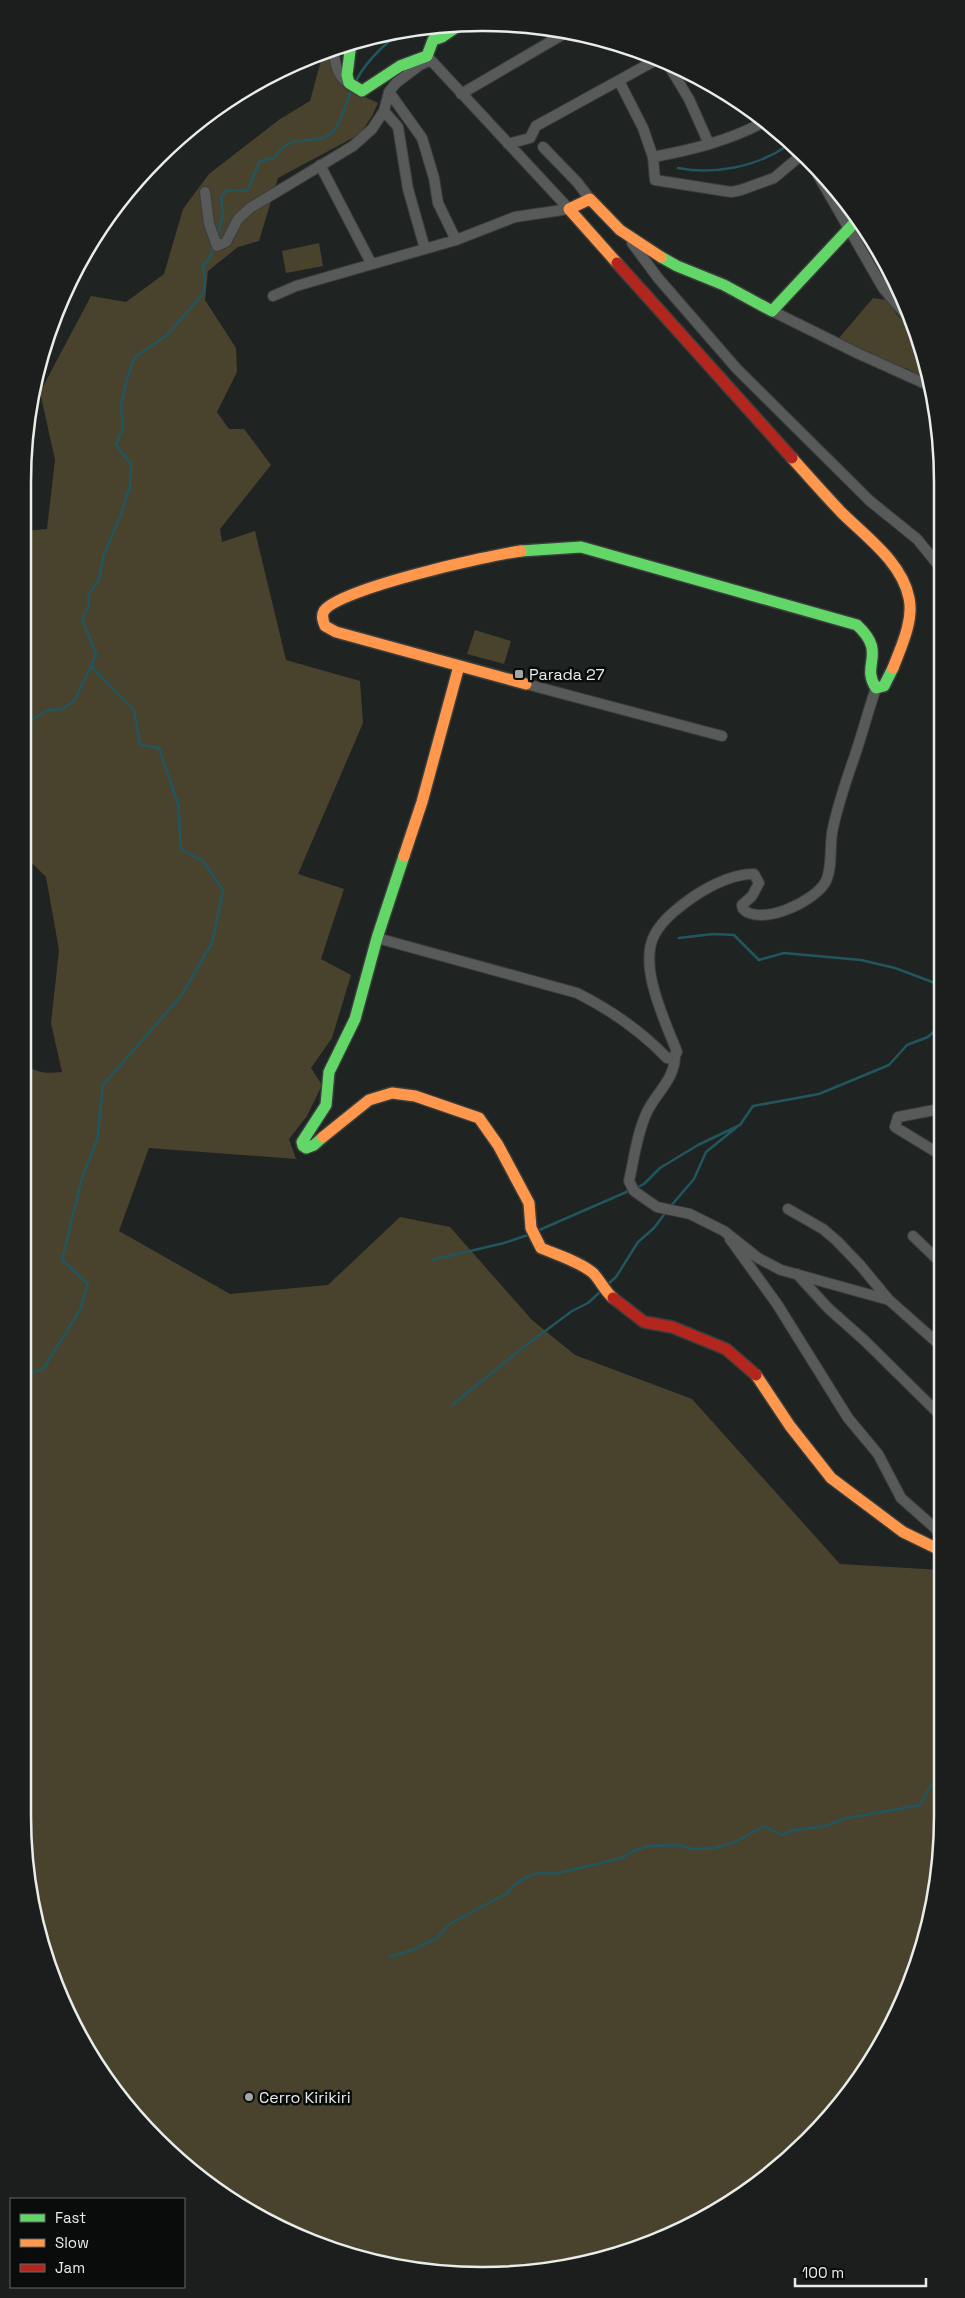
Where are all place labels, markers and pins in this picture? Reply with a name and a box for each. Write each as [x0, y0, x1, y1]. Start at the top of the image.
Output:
place label: Parada 27 [529, 664, 605, 685]
marker: Parada 27 [513, 668, 525, 680]
place label: Cerro Kirikiri [259, 2087, 351, 2108]
marker: Cerro Kirikiri [243, 2091, 255, 2103]

